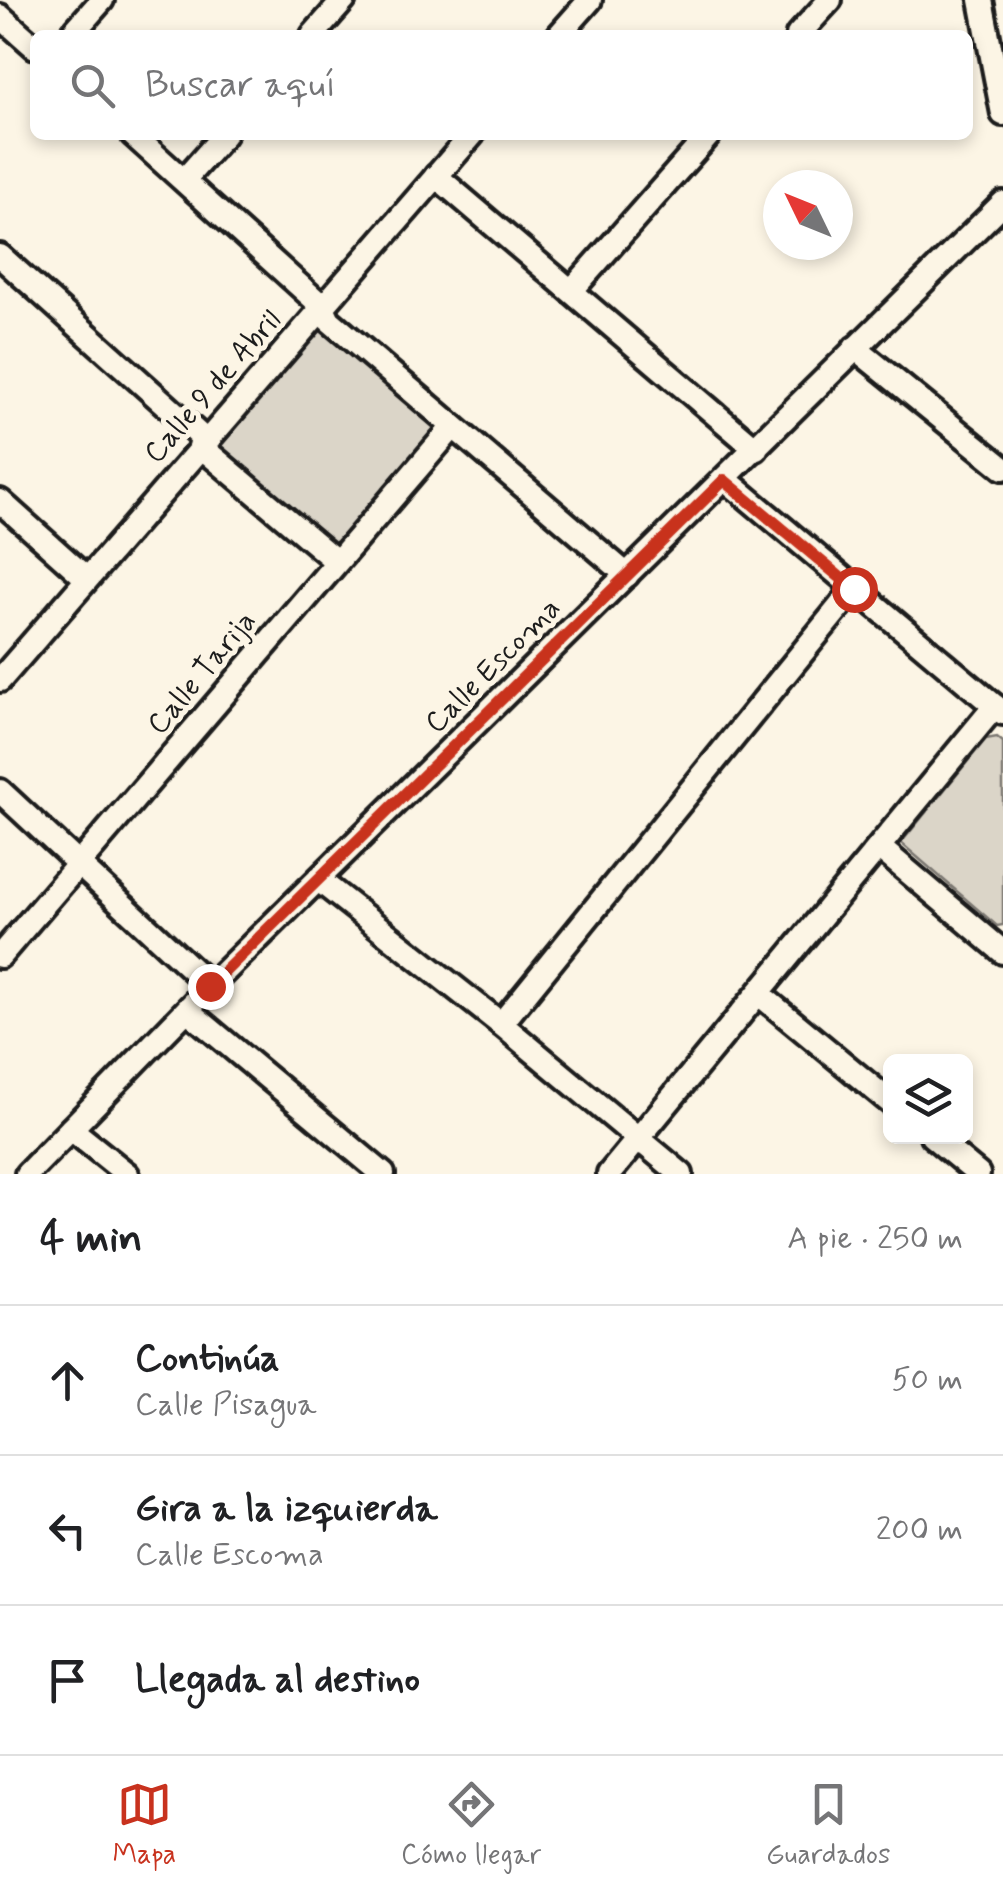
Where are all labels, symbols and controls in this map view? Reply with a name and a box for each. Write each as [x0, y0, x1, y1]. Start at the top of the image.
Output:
search box [30, 30, 973, 140]
icon: search [65, 58, 120, 113]
text: Buscar aquí [145, 61, 336, 110]
north arrow [763, 170, 853, 260]
street label: Calle 9 de Abril [136, 302, 290, 472]
route start [832, 567, 878, 613]
street label: Calle Escoma [417, 590, 569, 742]
street label: Calle Tarija [139, 603, 265, 743]
route end [188, 964, 234, 1010]
map controls [883, 1054, 973, 1144]
button: layers [883, 1054, 973, 1144]
text: 4 min [40, 1212, 142, 1267]
text: A pie · 250 m [787, 1218, 963, 1260]
text: Continúa [135, 1335, 280, 1384]
icon: ahead [40, 1353, 95, 1408]
text: 50 m [891, 1359, 963, 1401]
text: Calle Pisagua [135, 1384, 317, 1426]
text: Gira a la izquierda [135, 1485, 438, 1534]
icon: left [40, 1503, 95, 1558]
text: 200 m [876, 1509, 963, 1551]
text: Calle Escoma [135, 1534, 324, 1576]
icon: arrive [40, 1653, 95, 1708]
text: Llegada al destino [135, 1656, 420, 1705]
tab: Mapa [112, 1777, 176, 1874]
tab: Cómo llegar [401, 1777, 541, 1874]
tab: Guardados [766, 1777, 891, 1874]

